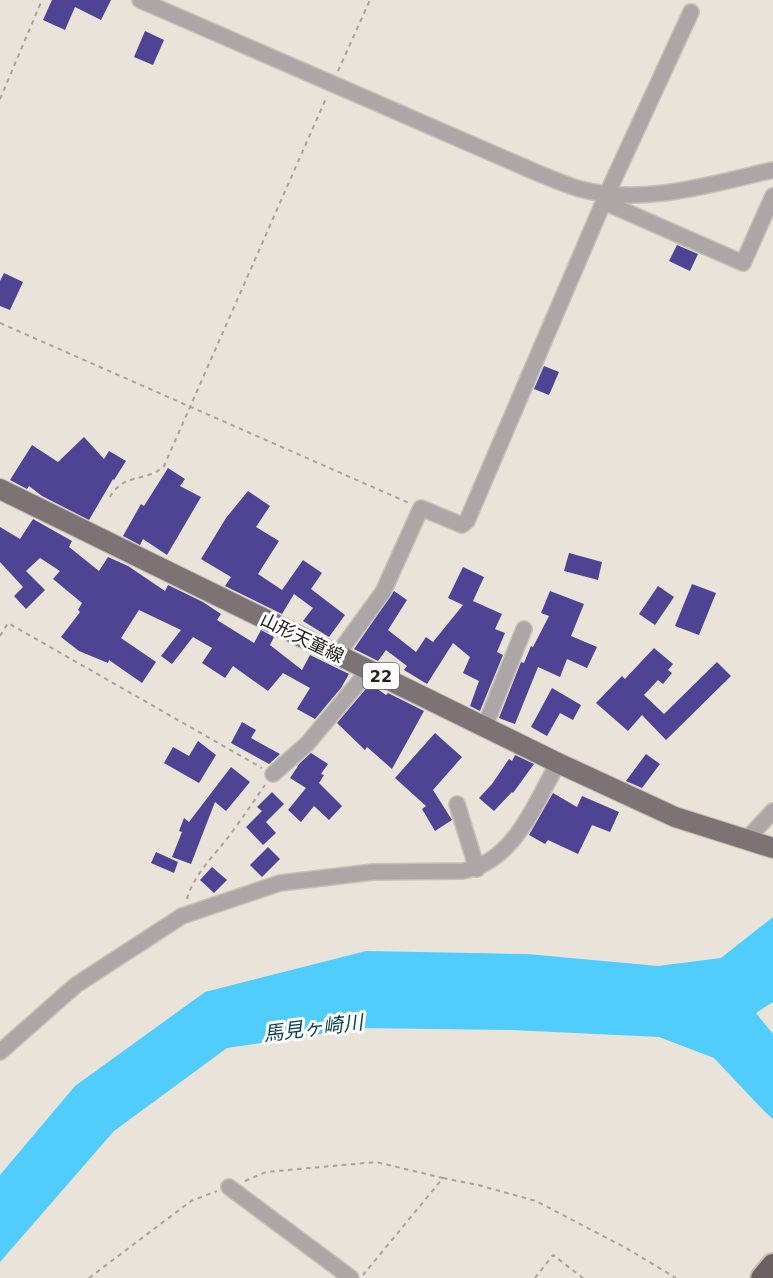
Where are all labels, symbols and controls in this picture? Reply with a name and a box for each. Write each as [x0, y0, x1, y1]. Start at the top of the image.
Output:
street label: 山形天童線 [257, 608, 347, 667]
road number: 22 [363, 663, 399, 689]
water label: 馬見ヶ崎川 [262, 1010, 366, 1046]

